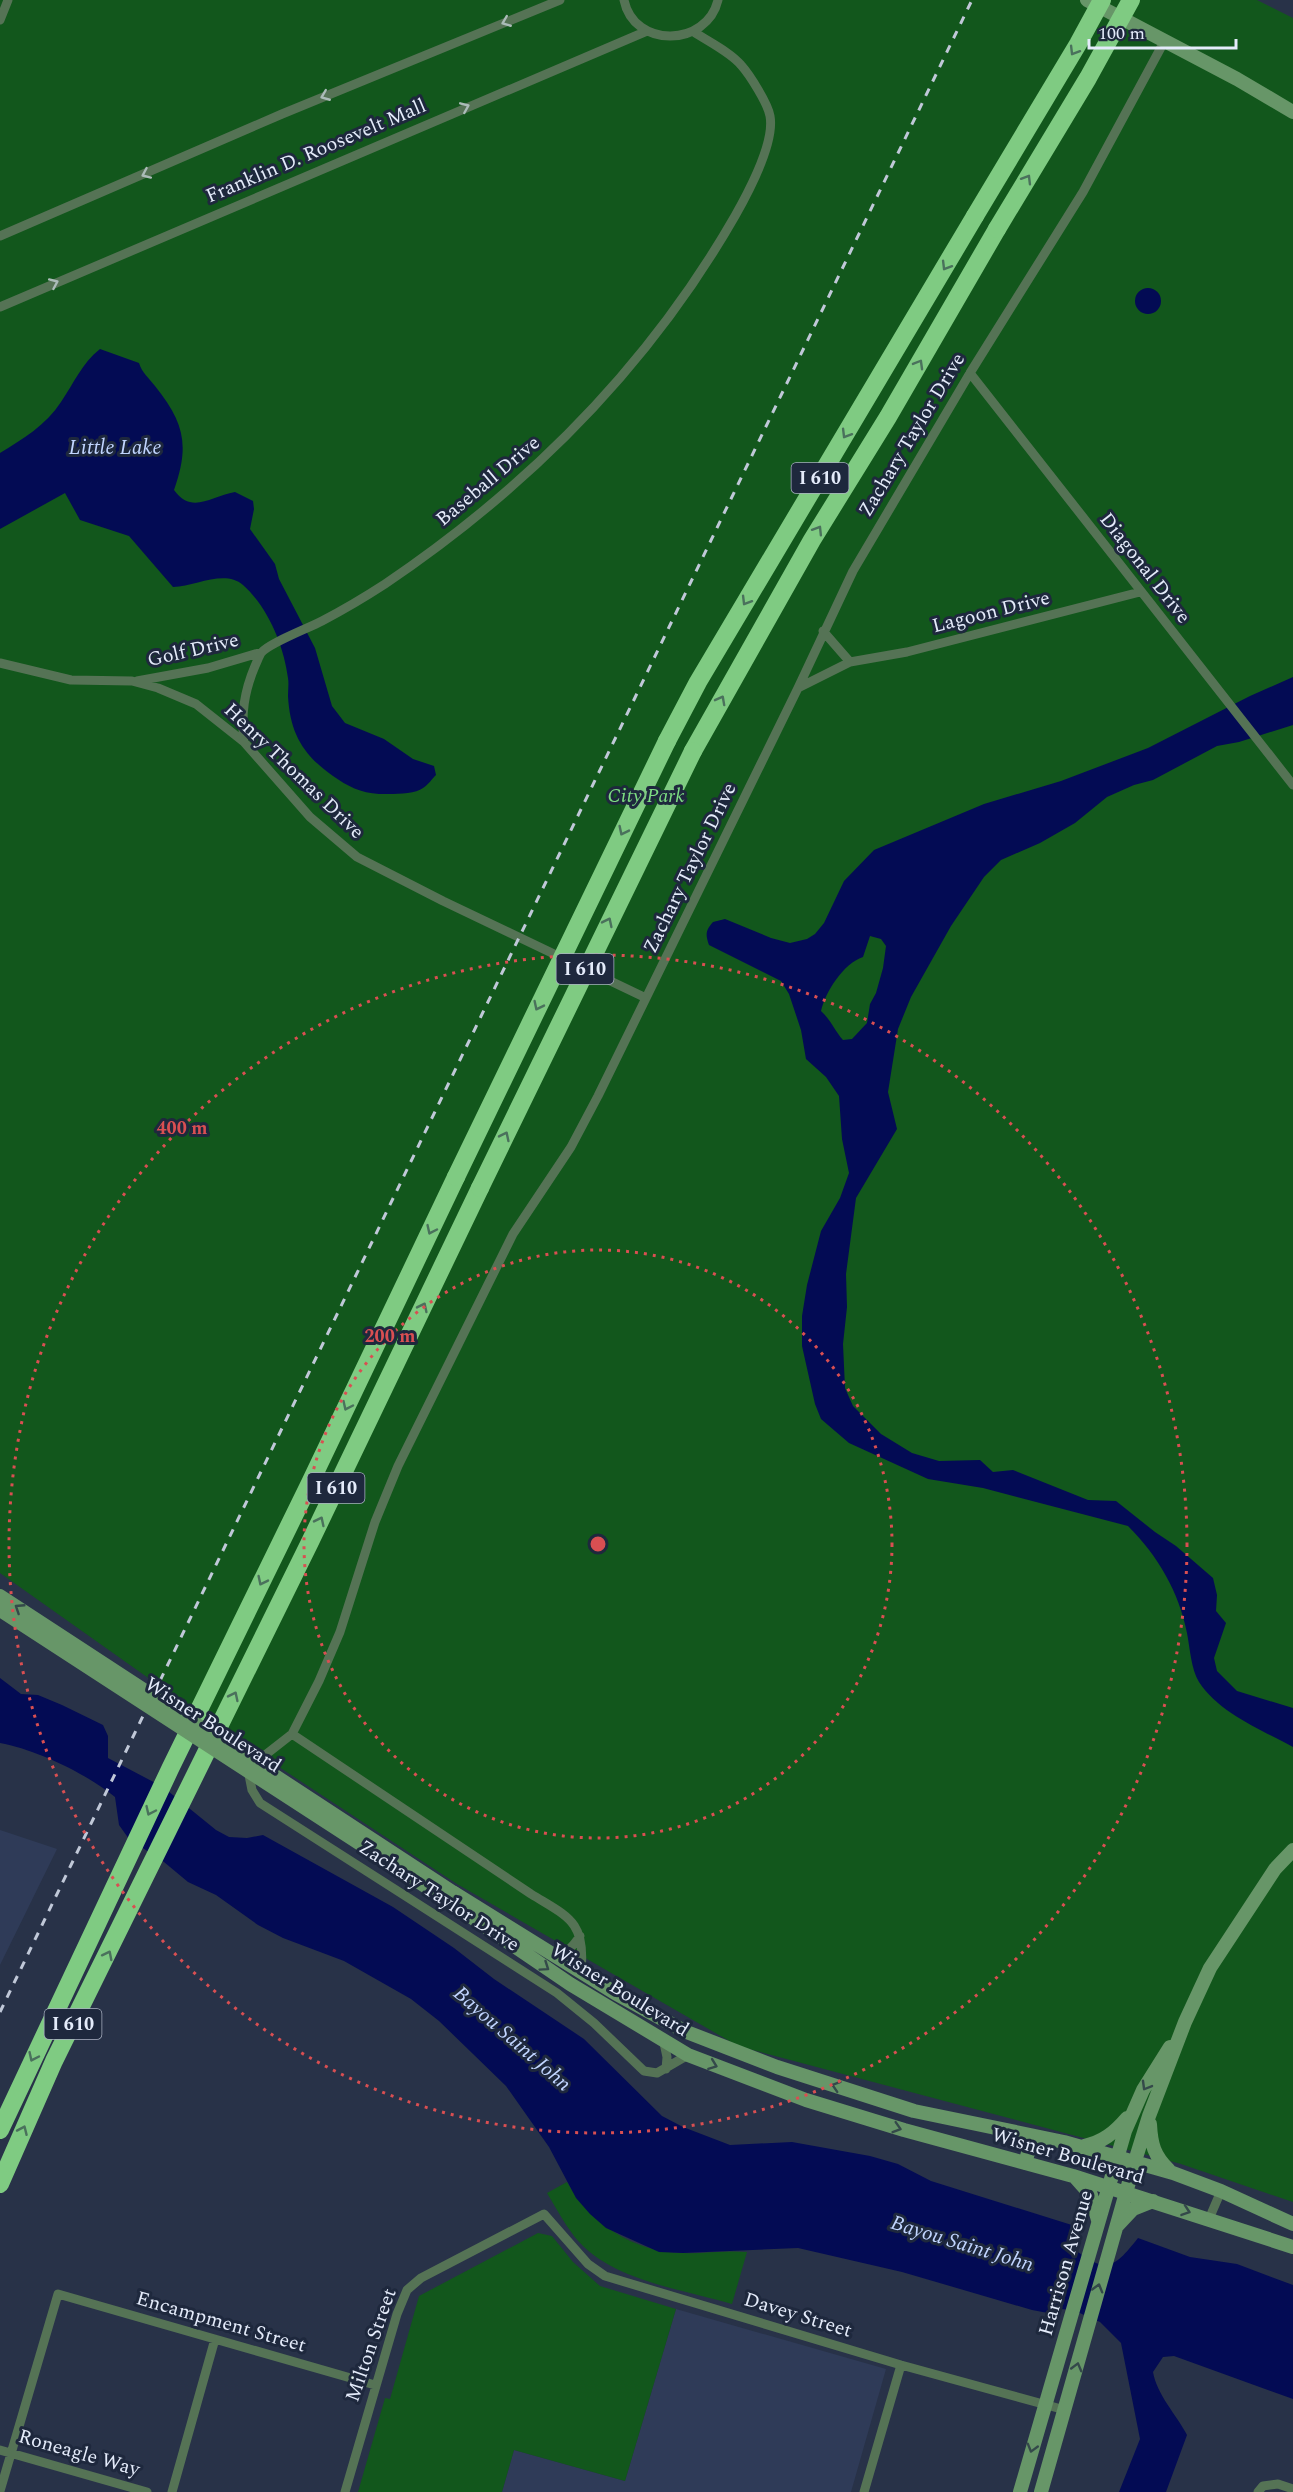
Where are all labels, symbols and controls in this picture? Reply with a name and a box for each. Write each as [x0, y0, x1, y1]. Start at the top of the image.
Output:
scale bar [1089, 12, 1236, 50]
one-way arrow [501, 15, 512, 27]
text: 100 m [1098, 20, 1145, 47]
one-way arrow [1069, 45, 1081, 55]
one-way arrow [321, 89, 332, 101]
street label: Franklin D. Roosevelt Mall [201, 91, 431, 211]
one-way arrow [458, 102, 469, 114]
one-way arrow [142, 166, 153, 178]
one-way arrow [1019, 175, 1031, 185]
one-way arrow [941, 260, 953, 270]
one-way arrow [47, 278, 58, 290]
street label: Zachary Taylor Drive [851, 347, 973, 523]
one-way arrow [912, 360, 923, 370]
street label: Baseball Drive [429, 428, 547, 534]
one-way arrow [842, 428, 854, 438]
water label: Little Lake [69, 432, 162, 464]
road number: I 610 [792, 463, 848, 493]
street label: Diagonal Drive [1092, 506, 1198, 630]
one-way arrow [810, 526, 821, 537]
street label: Lagoon Drive [929, 583, 1053, 641]
one-way arrow [742, 595, 753, 605]
street label: Golf Drive [144, 625, 242, 675]
street label: Henry Thomas Drive [217, 696, 371, 846]
one-way arrow [714, 696, 725, 706]
street label: Zachary Taylor Drive [636, 778, 744, 958]
park label: City Park [607, 781, 685, 811]
one-way arrow [619, 824, 630, 835]
one-way arrow [601, 918, 613, 929]
road number: I 610 [556, 954, 614, 984]
one-way arrow [534, 1000, 546, 1011]
text: 400 m [156, 1115, 208, 1142]
one-way arrow [498, 1131, 510, 1142]
one-way arrow [427, 1223, 439, 1234]
one-way arrow [415, 1303, 427, 1314]
text: 200 m [364, 1323, 416, 1350]
one-way arrow [343, 1399, 355, 1410]
road number: I 610 [308, 1473, 364, 1503]
one-way arrow [313, 1516, 325, 1527]
centre of rings [588, 1534, 608, 1554]
one-way arrow [258, 1575, 270, 1586]
one-way arrow [14, 1605, 25, 1616]
street label: Wisner Boulevard [139, 1669, 287, 1781]
one-way arrow [226, 1691, 238, 1702]
one-way arrow [146, 1805, 158, 1816]
street label: Zachary Taylor Drive [353, 1833, 525, 1959]
street label: Wisner Boulevard [545, 1935, 695, 2045]
one-way arrow [100, 1950, 112, 1961]
one-way arrow [539, 1959, 549, 1971]
water label: Bayou Saint John [446, 1978, 578, 2100]
road number: I 610 [44, 2009, 101, 2039]
one-way arrow [28, 2051, 40, 2062]
one-way arrow [707, 2058, 718, 2070]
one-way arrow [1142, 2079, 1153, 2090]
one-way arrow [831, 2081, 842, 2094]
street label: Wisner Boulevard [988, 2120, 1148, 2192]
one-way arrow [892, 2121, 902, 2133]
one-way arrow [16, 2126, 28, 2137]
street label: Harrison Avenue [1031, 2187, 1101, 2339]
one-way arrow [1180, 2204, 1191, 2217]
water label: Bayou Saint John [886, 2207, 1038, 2281]
street label: Encampment Street [132, 2283, 310, 2361]
one-way arrow [1091, 2283, 1103, 2294]
street label: Milton Street [338, 2284, 404, 2406]
street label: Davey Street [740, 2284, 856, 2346]
one-way arrow [1069, 2362, 1082, 2372]
street label: Roneagle Way [15, 2421, 145, 2485]
one-way arrow [1027, 2443, 1040, 2453]

